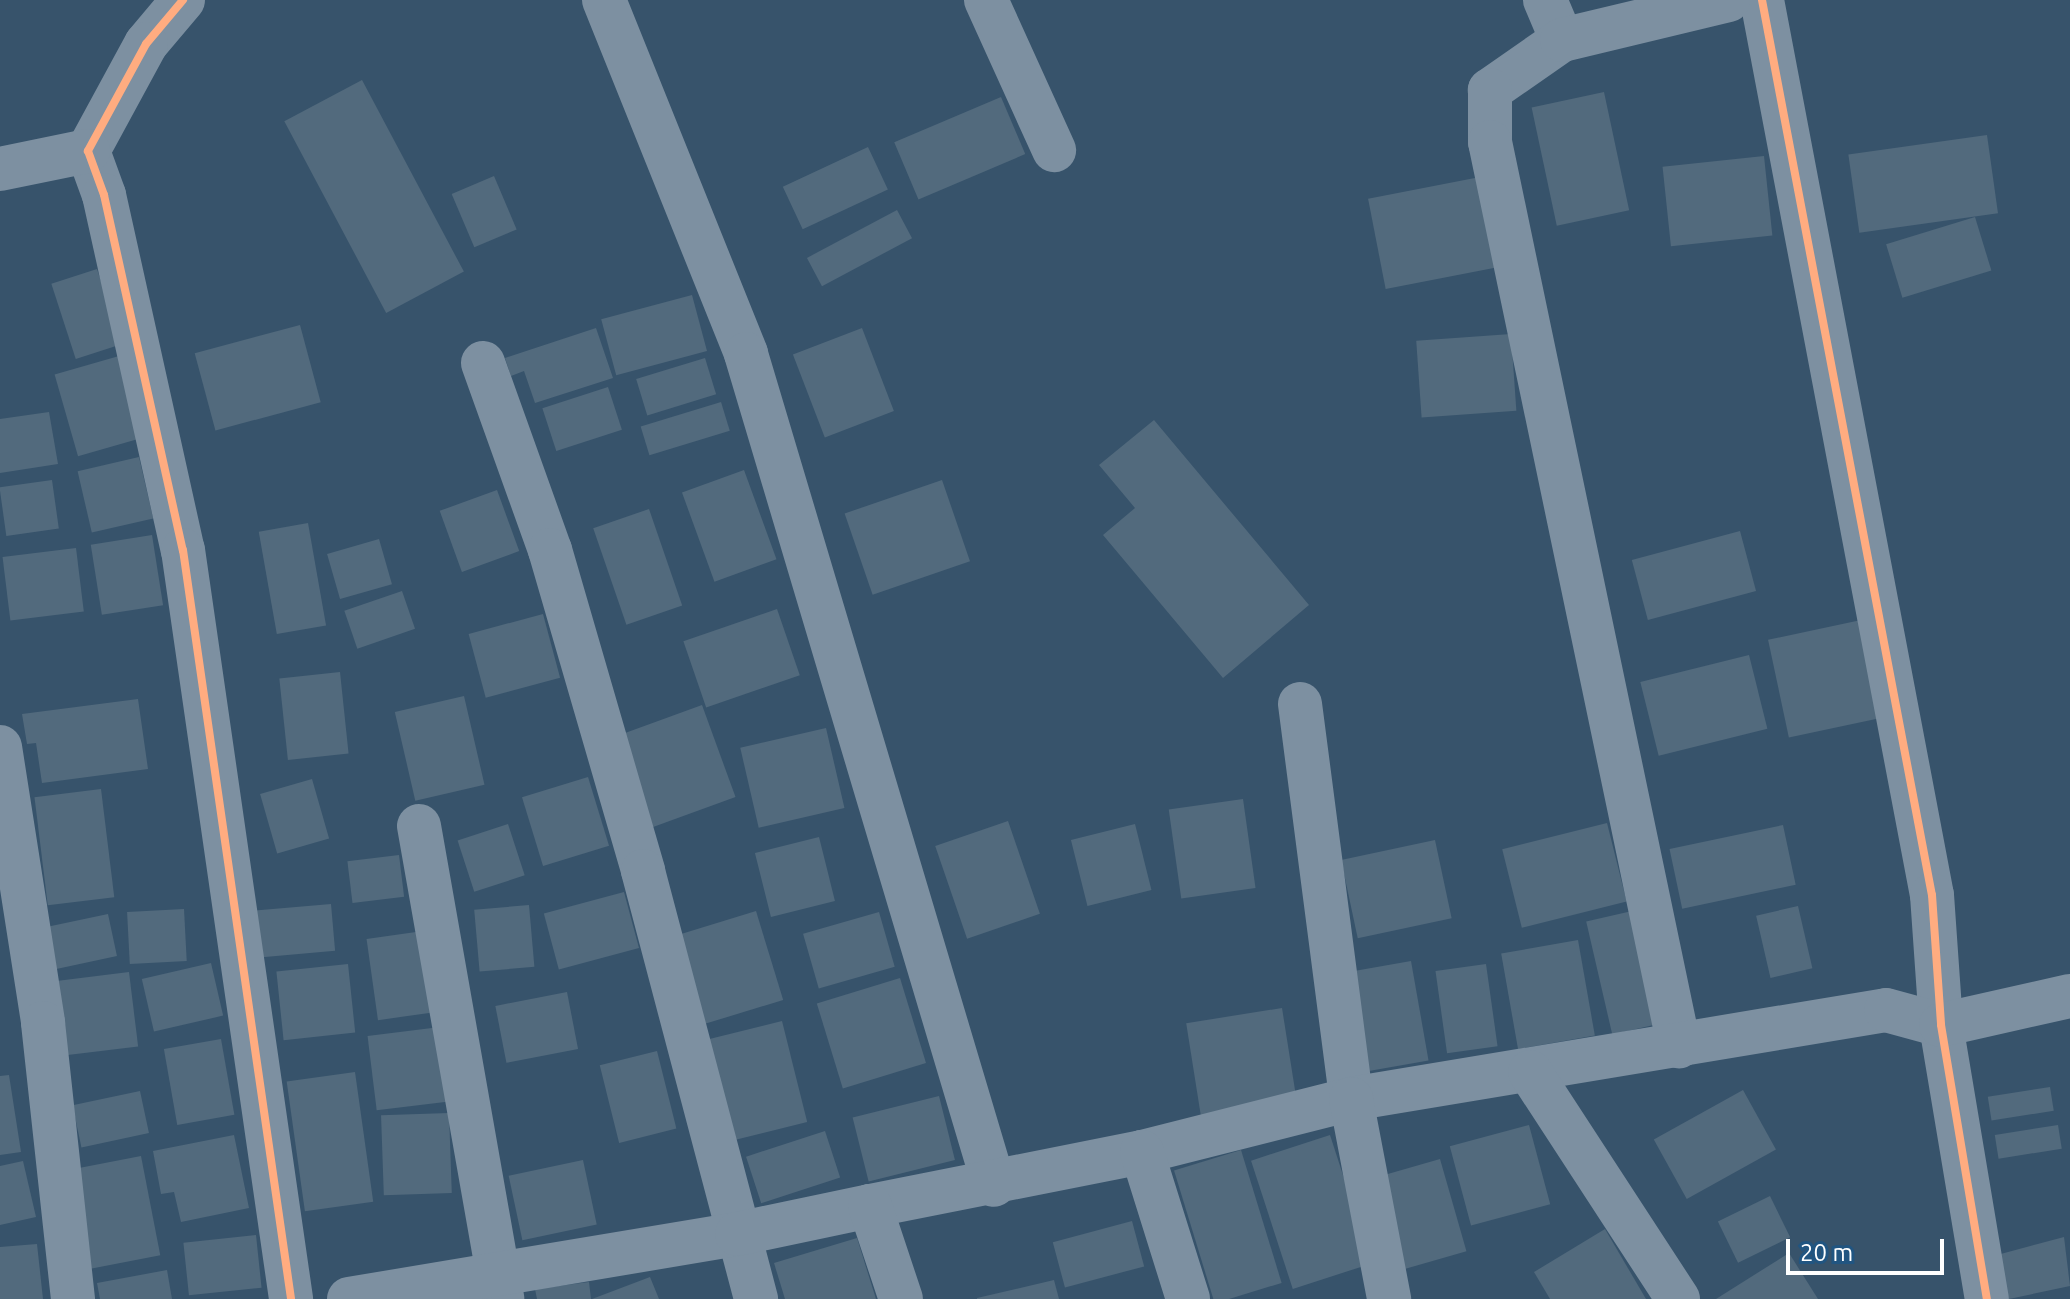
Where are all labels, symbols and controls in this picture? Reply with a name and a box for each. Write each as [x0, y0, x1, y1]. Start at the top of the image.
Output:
scale bar [1790, 1223, 1948, 1273]
text: 20 m [1800, 1239, 1853, 1266]

